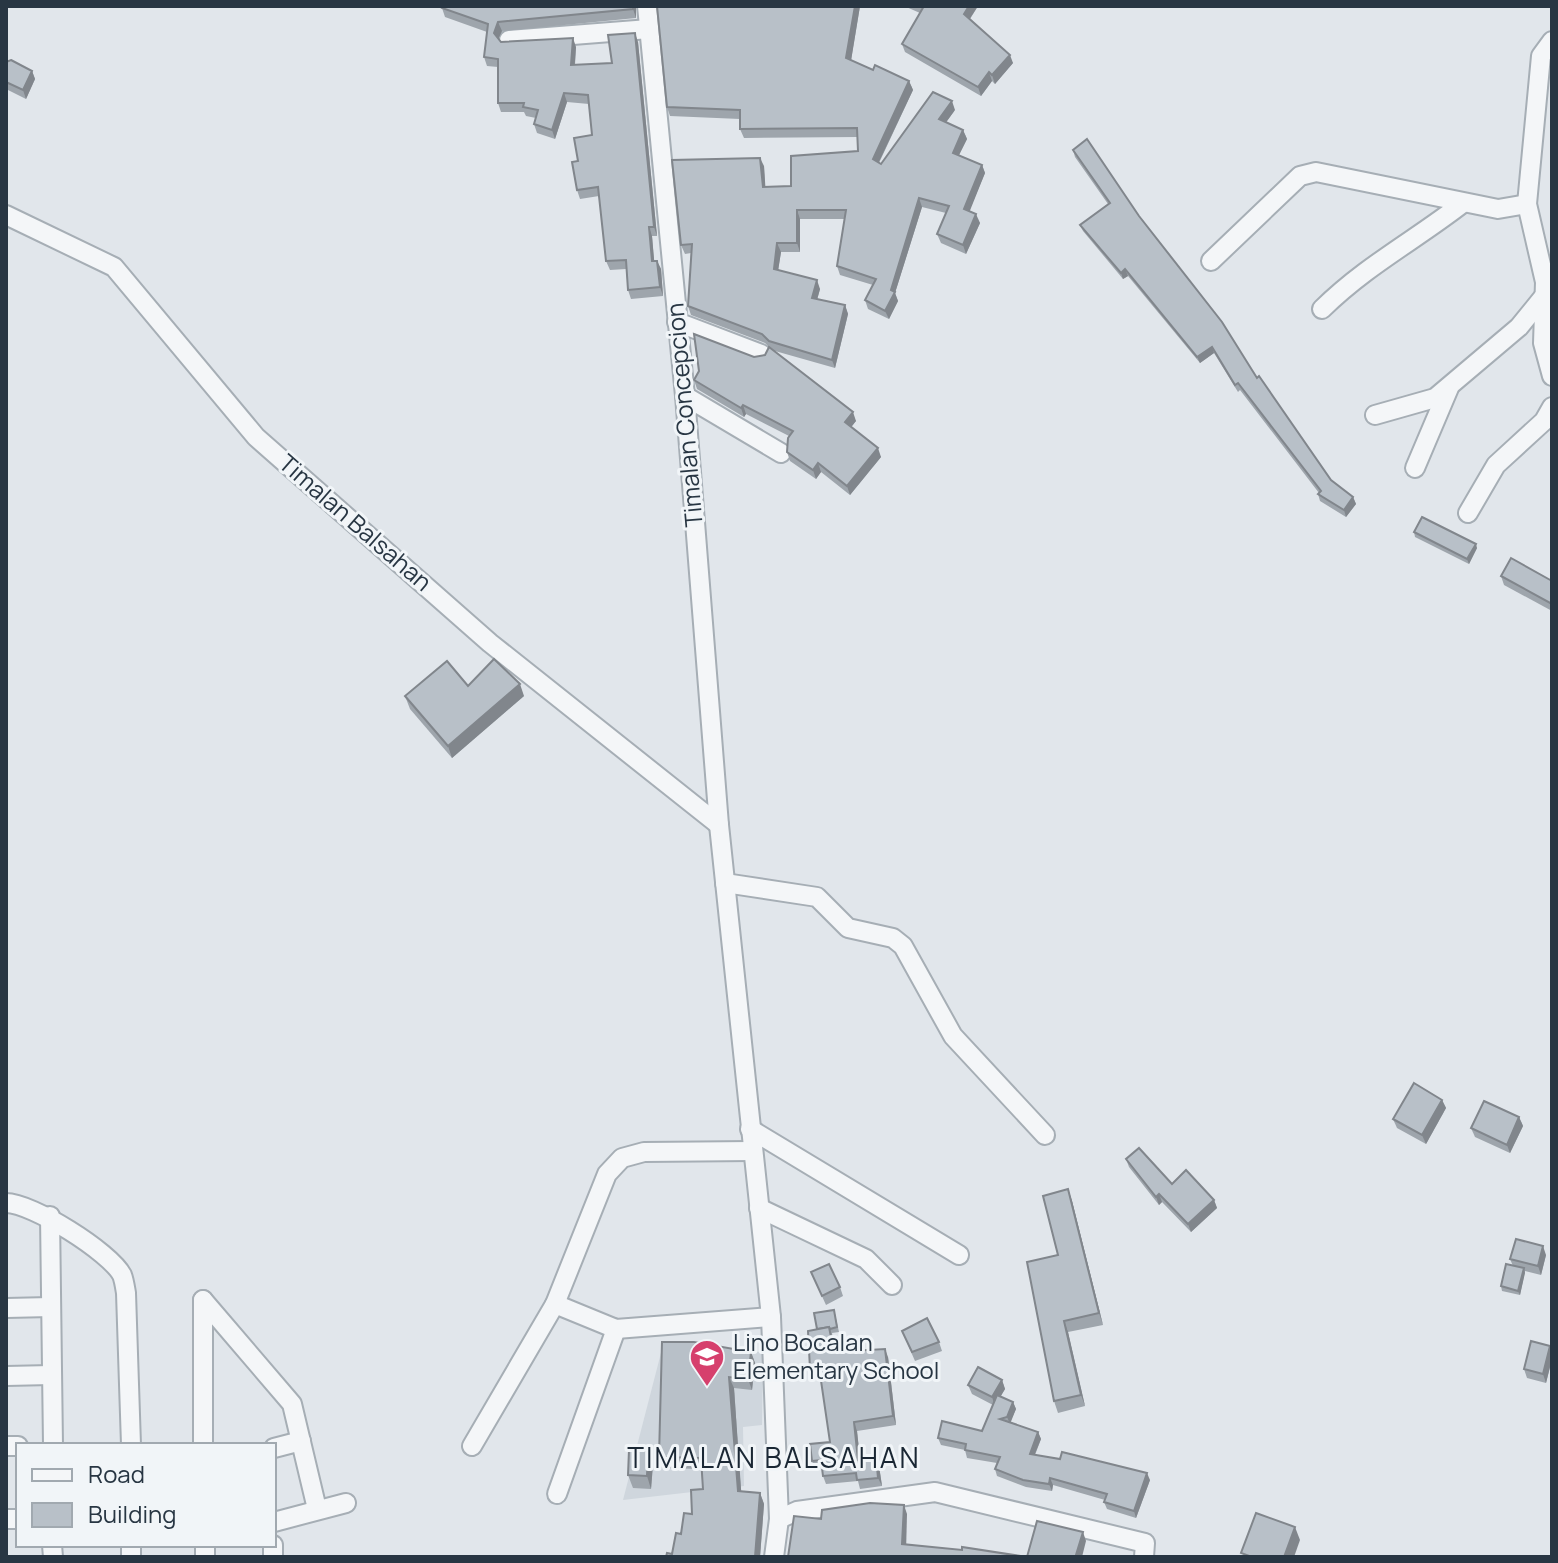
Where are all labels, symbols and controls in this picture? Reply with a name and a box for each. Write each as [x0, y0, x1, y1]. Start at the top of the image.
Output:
street label: Timalan Concepcion [657, 302, 710, 529]
street label: Timalan Balsahan [272, 446, 440, 598]
place label: Lino Bocalan Elementary School [733, 1325, 939, 1386]
school or university icon: Lino Bocalan Elementary School [688, 1338, 726, 1388]
district label: TIMALAN BALSAHAN [627, 1438, 921, 1476]
legend [16, 1443, 276, 1547]
text: Road [88, 1457, 145, 1490]
text: Building [88, 1497, 176, 1530]

